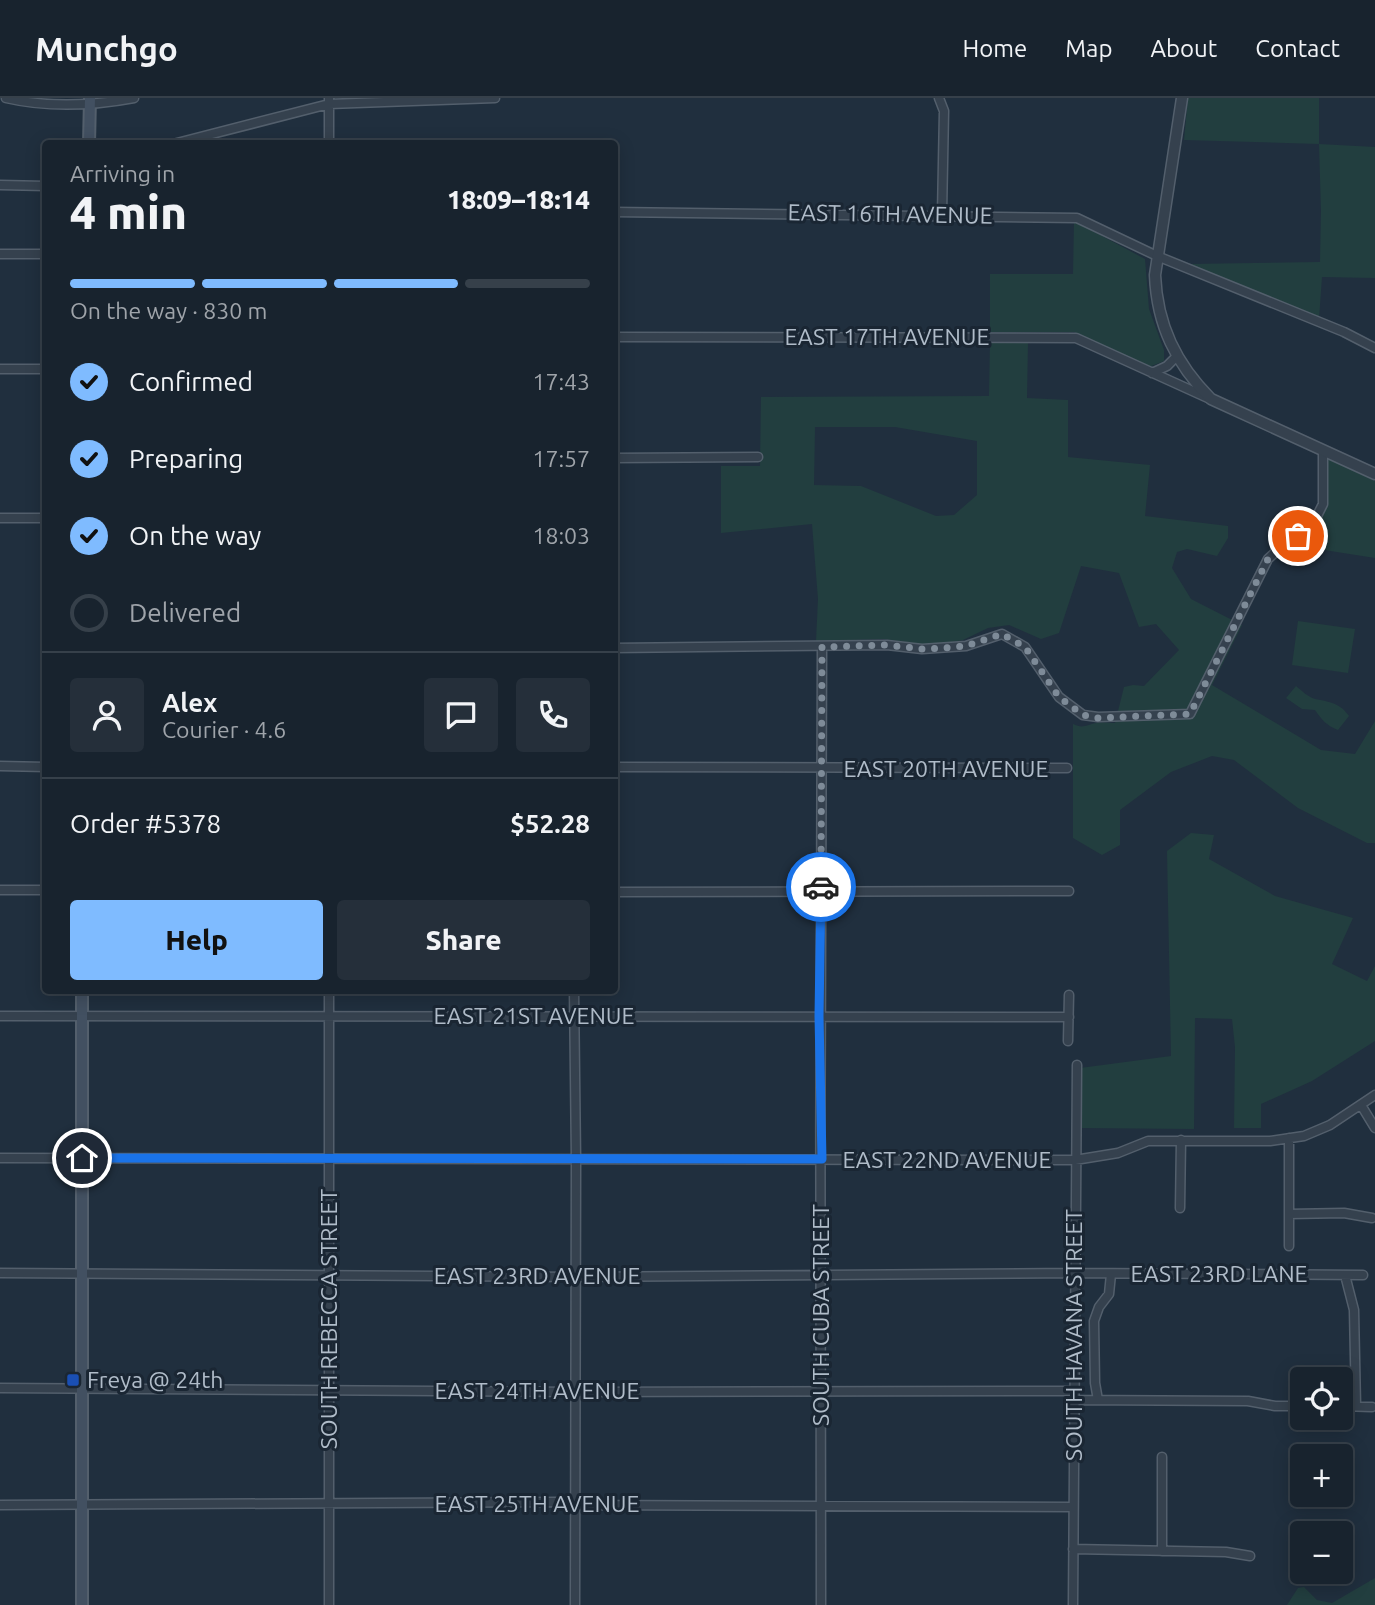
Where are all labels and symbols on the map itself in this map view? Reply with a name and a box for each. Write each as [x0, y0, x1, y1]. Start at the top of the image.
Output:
street label: EAST 16TH AVENUE [787, 199, 993, 228]
street label: EAST 17TH AVENUE [785, 324, 989, 349]
pin [1268, 506, 1328, 566]
street label: EAST 20TH AVENUE [844, 756, 1048, 781]
courier [786, 852, 856, 922]
street label: EAST 21ST AVENUE [434, 1003, 634, 1028]
pin [52, 1128, 112, 1188]
street label: EAST 22ND AVENUE [843, 1147, 1051, 1172]
street label: SOUTH REBECCA STREET [316, 1189, 341, 1449]
street label: SOUTH CUBA STREET [808, 1204, 833, 1426]
street label: SOUTH HAVANA STREET [1061, 1209, 1086, 1461]
street label: EAST 23RD LANE [1130, 1261, 1308, 1286]
street label: EAST 23RD AVENUE [434, 1263, 640, 1288]
place label: Freya @ 24th [87, 1367, 223, 1392]
marker: Freya @ 24th [65, 1372, 81, 1388]
street label: EAST 24TH AVENUE [435, 1378, 639, 1403]
street label: EAST 25TH AVENUE [435, 1491, 639, 1516]

